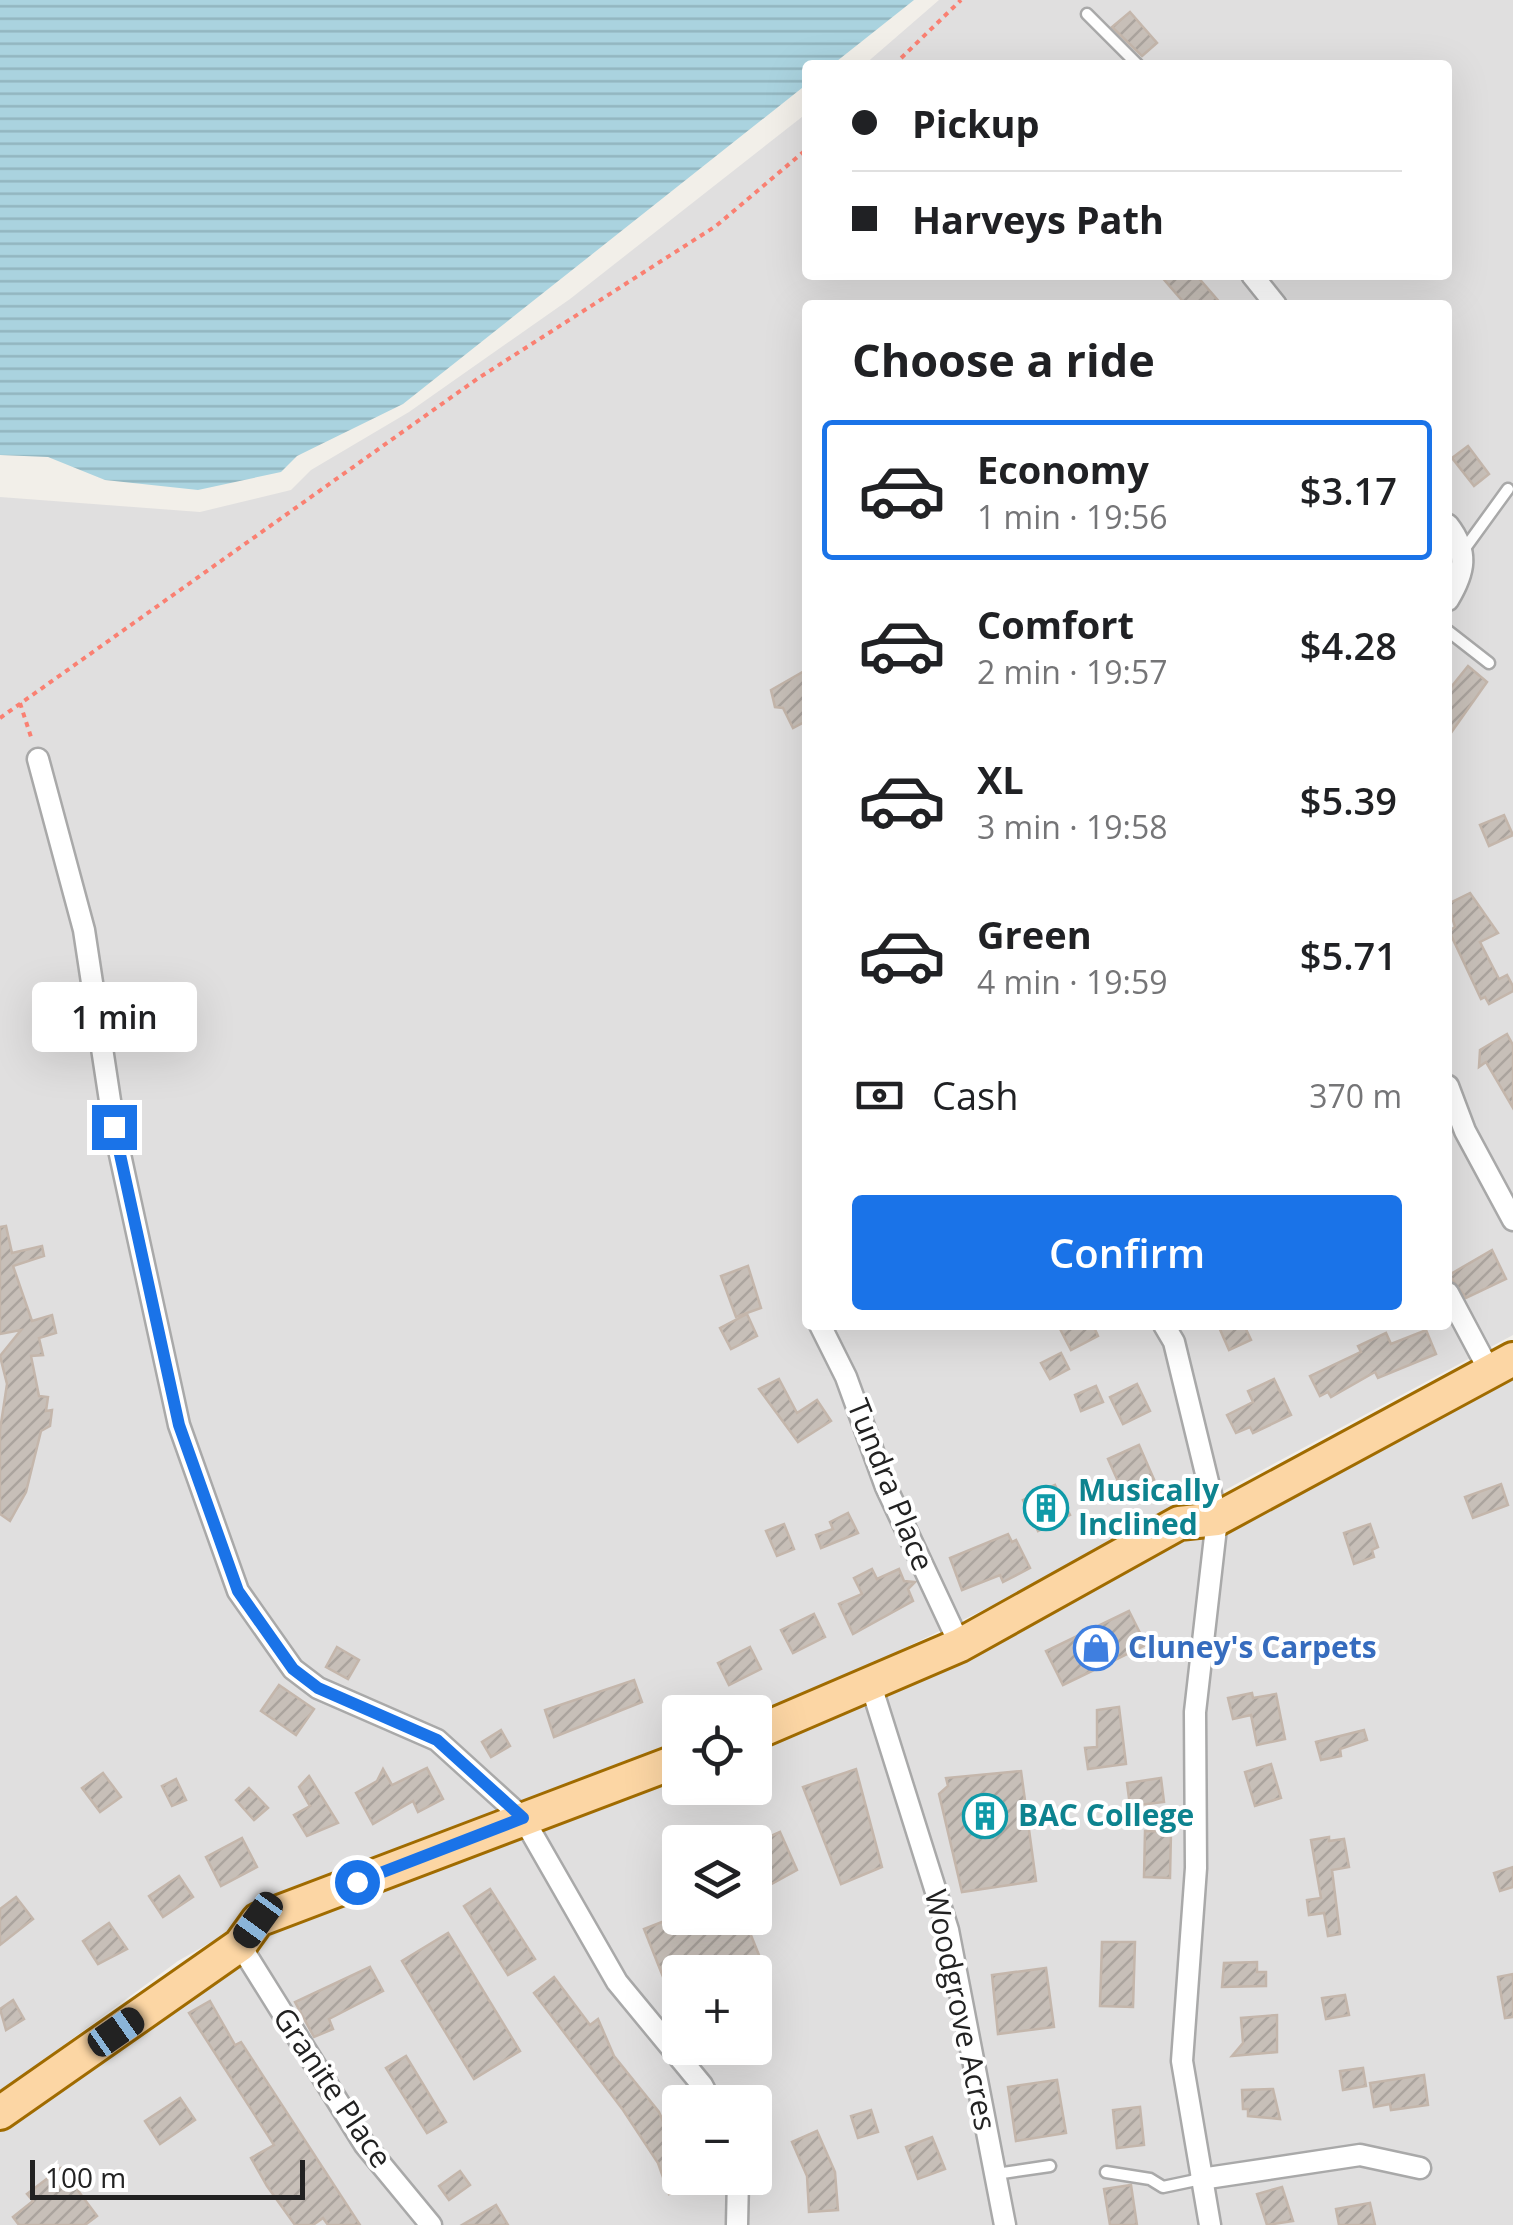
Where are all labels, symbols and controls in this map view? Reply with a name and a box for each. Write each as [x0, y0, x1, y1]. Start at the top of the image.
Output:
text: Pickup [912, 97, 1040, 149]
text: Harveys Path [912, 193, 1164, 245]
text: Choose a ride [852, 329, 1155, 390]
text: Economy [977, 443, 1149, 495]
icon: car [857, 445, 947, 535]
text: $3.17 [1300, 464, 1397, 516]
text: 1 min · 19:56 [977, 495, 1168, 538]
text: Comfort [977, 598, 1134, 650]
icon: car [857, 600, 947, 690]
text: $4.28 [1300, 619, 1397, 671]
text: 2 min · 19:57 [977, 650, 1168, 693]
text: XL [977, 753, 1024, 805]
icon: car [857, 755, 947, 845]
text: $5.39 [1300, 774, 1397, 826]
text: 3 min · 19:58 [977, 805, 1168, 848]
text: Green [977, 908, 1092, 960]
icon: car [857, 910, 947, 1000]
text: $5.71 [1300, 929, 1397, 981]
text: 4 min · 19:59 [977, 960, 1168, 1003]
callout: 1 min [32, 982, 196, 1052]
text: 1 min [71, 995, 158, 1038]
icon: cash [852, 1068, 907, 1123]
text: Cash [932, 1069, 1018, 1121]
text: 370 m [1309, 1074, 1402, 1117]
route end [92, 1105, 137, 1150]
button: Confirm [852, 1195, 1402, 1310]
street label: Tundra Place [838, 1392, 944, 1576]
place label: Musically Inclined [1078, 1469, 1220, 1544]
building icon: Musically Inclined [1023, 1485, 1069, 1531]
shop icon: Cluney's Carpets [1073, 1625, 1119, 1671]
place label: Cluney's Carpets [1128, 1626, 1377, 1667]
map controls [662, 1695, 772, 2195]
button: locate [662, 1695, 772, 1805]
building icon: BAC College [962, 1793, 1008, 1839]
place label: BAC College [1018, 1794, 1194, 1835]
button: layers [662, 1825, 772, 1935]
route start [335, 1860, 380, 1905]
street label: Woodgrove Acres [916, 1886, 1007, 2134]
car [228, 1887, 288, 1953]
button: + [662, 1955, 772, 2065]
street label: Granite Place [264, 1999, 402, 2176]
car [83, 2003, 149, 2061]
button: − [662, 2085, 772, 2195]
scale bar [30, 2155, 305, 2200]
text: 100 m [45, 2158, 126, 2196]

